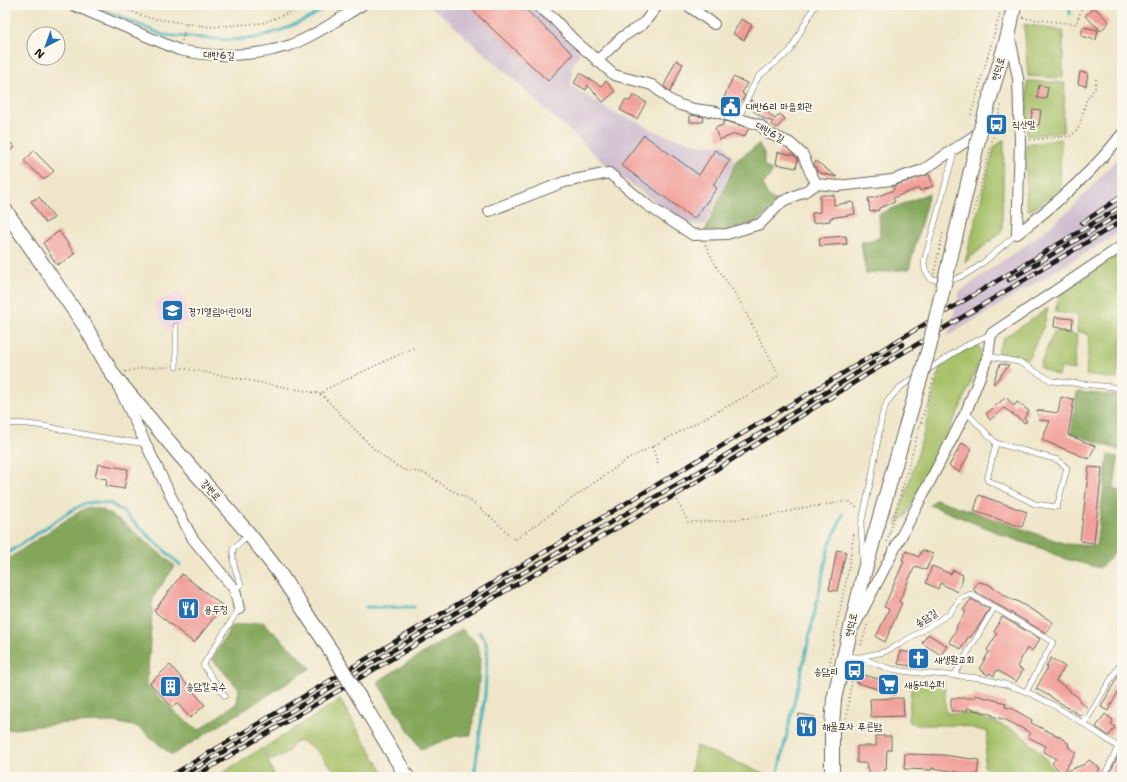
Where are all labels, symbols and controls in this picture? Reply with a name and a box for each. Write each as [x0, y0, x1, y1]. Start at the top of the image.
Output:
north arrow [26, 26, 66, 66]
text: N [31, 44, 48, 62]
street label: 대반6길 [203, 48, 235, 62]
street label: 현덕로 [988, 56, 1008, 82]
public building icon: 대반6리 마을회관 [717, 93, 743, 119]
place label: 대반6리 마을회관 [746, 100, 813, 113]
bus stop icon: 직산말 [983, 111, 1009, 137]
place label: 직산말 [1012, 118, 1036, 131]
street label: 대반6길 [753, 119, 787, 145]
school or university icon: 경기엘림어린이집 [160, 298, 186, 324]
place label: 경기엘림어린이집 [188, 305, 252, 318]
street label: 강변로 [198, 477, 224, 503]
restaurant icon: 용두정 [176, 596, 202, 622]
place label: 용두정 [204, 603, 228, 616]
street label: 송담길 [912, 606, 940, 630]
street label: 현덕로 [842, 612, 860, 638]
church icon: 새생활교회 [906, 646, 932, 672]
place label: 새생활교회 [934, 653, 974, 666]
bus stop icon: 송담리 [841, 658, 867, 684]
place label: 송담리 [814, 665, 838, 678]
supermarket icon: 새동네슈퍼 [875, 671, 901, 697]
building icon: 송담칼국수 [158, 673, 184, 699]
place label: 새동네슈퍼 [904, 678, 944, 691]
place label: 송담칼국수 [186, 680, 226, 693]
restaurant icon: 해물포차 푸른밤 [794, 713, 820, 739]
place label: 해물포차 푸른밤 [822, 720, 883, 733]

